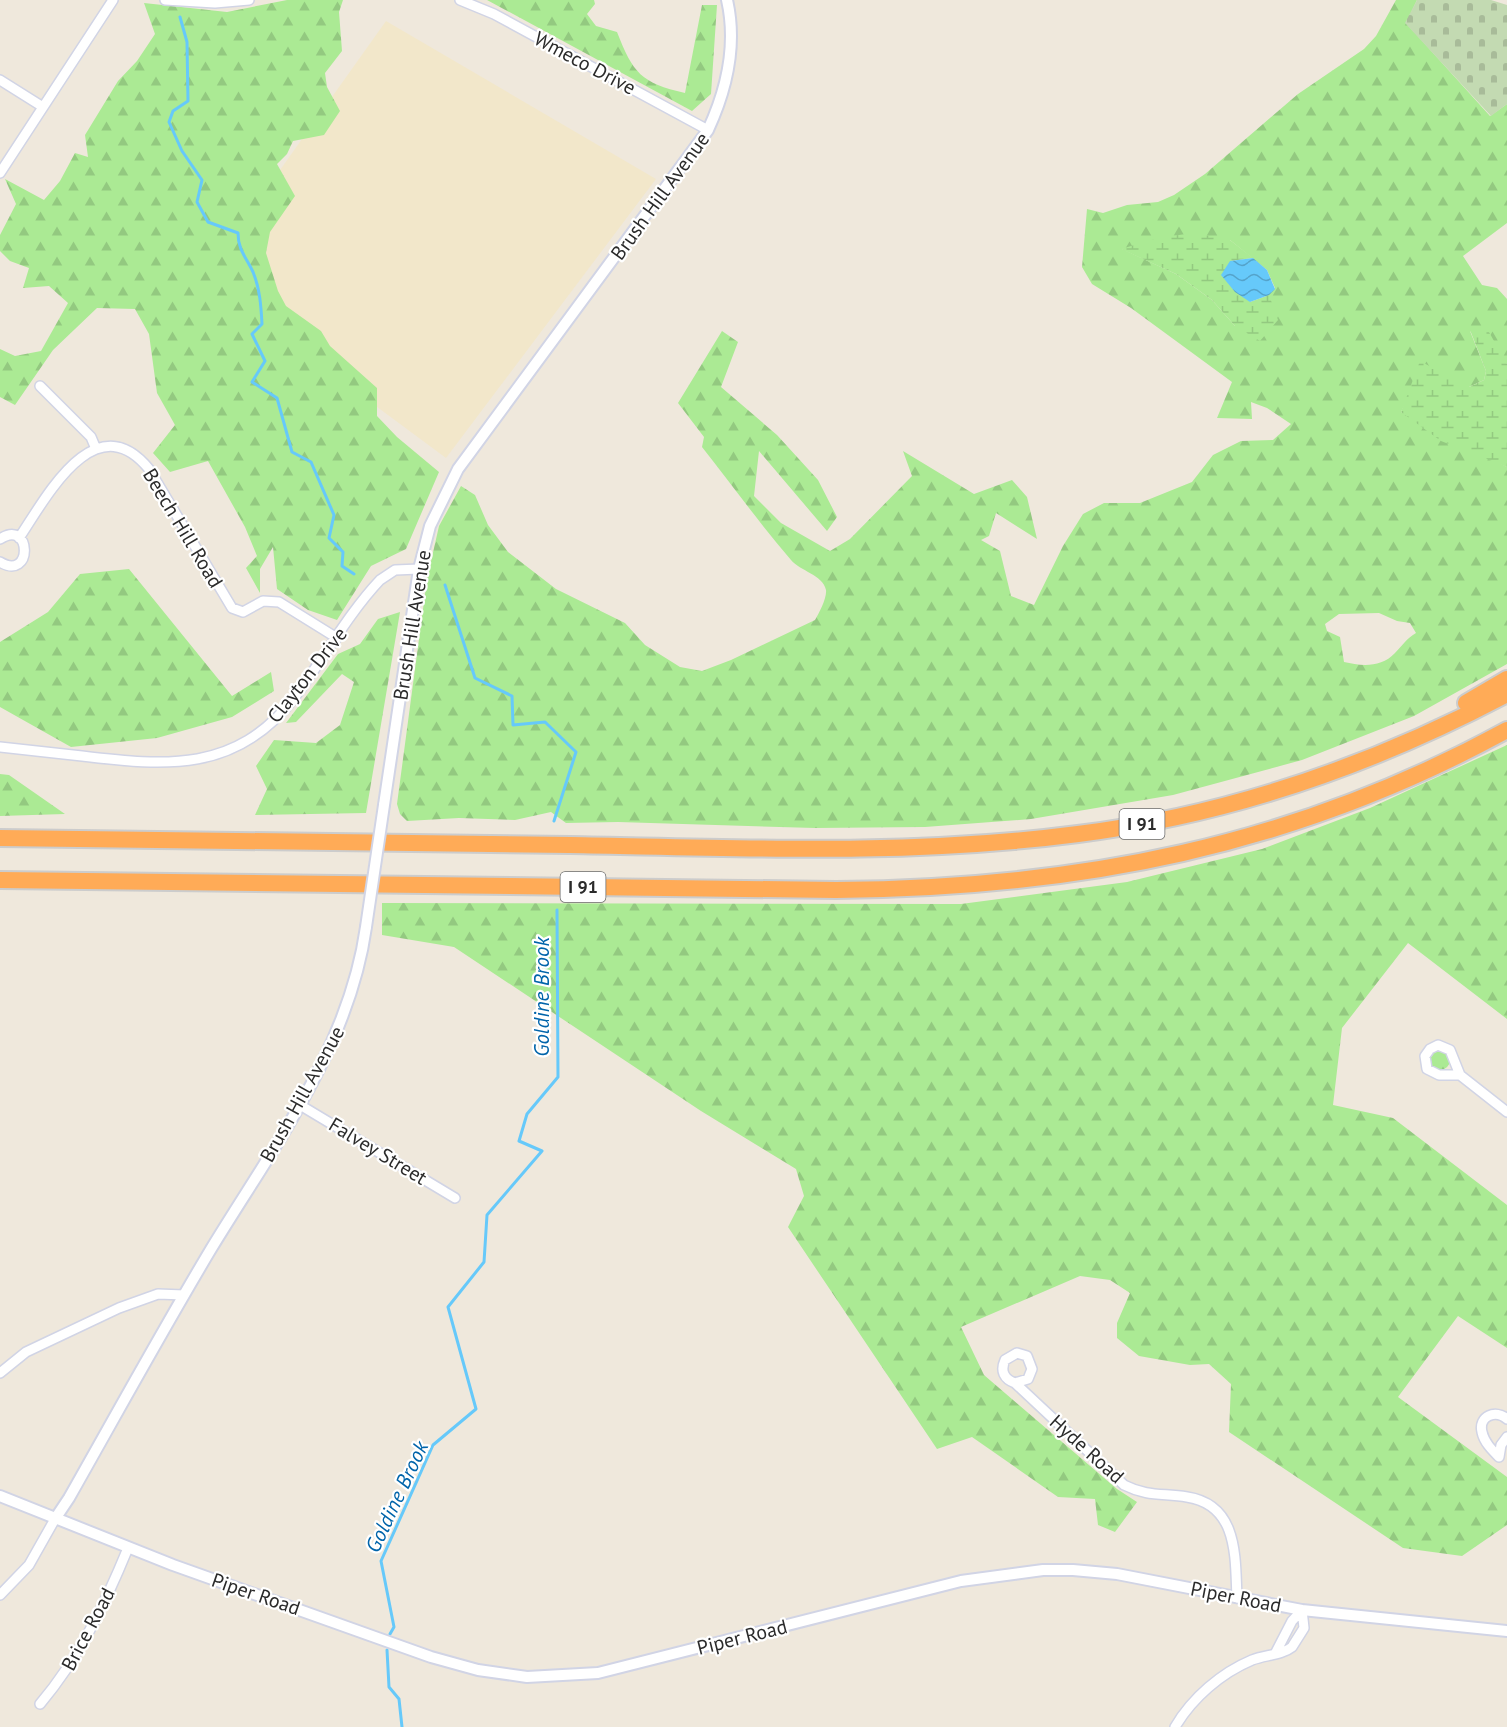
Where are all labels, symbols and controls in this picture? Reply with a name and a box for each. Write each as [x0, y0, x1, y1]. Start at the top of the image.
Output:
street label: Wmeco Drive [530, 25, 640, 101]
street label: Brush Hill Avenue [605, 127, 715, 265]
street label: Beech Hill Road [137, 463, 229, 593]
street label: Brush Hill Avenue [387, 548, 437, 702]
street label: Clayton Drive [261, 622, 353, 728]
road number: I 91 [1120, 809, 1164, 839]
road number: I 91 [560, 872, 606, 902]
water label: Goldine Brook [528, 936, 555, 1057]
street label: Brush Hill Avenue [254, 1021, 350, 1167]
street label: Falvey Street [324, 1111, 432, 1191]
street label: Hyde Road [1044, 1409, 1130, 1489]
water label: Goldine Brook [359, 1435, 435, 1557]
street label: Piper Road [208, 1567, 304, 1621]
street label: Piper Road [1188, 1575, 1284, 1619]
street label: Brice Road [55, 1583, 121, 1675]
street label: Piper Road [694, 1613, 790, 1661]

